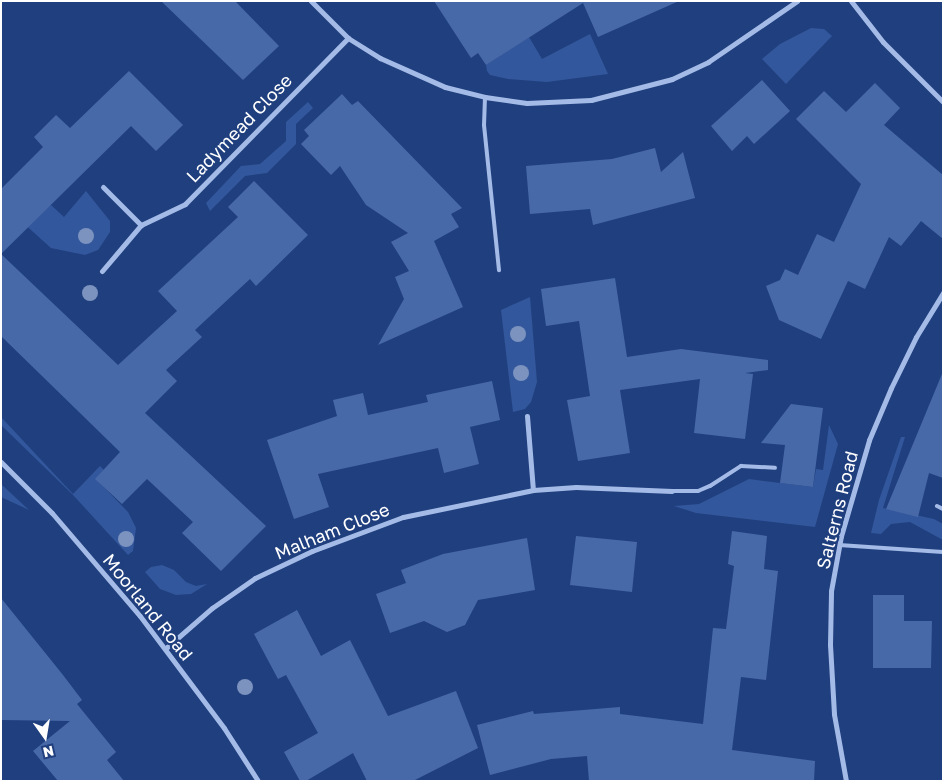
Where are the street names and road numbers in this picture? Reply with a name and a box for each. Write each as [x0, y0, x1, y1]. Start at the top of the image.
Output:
street label: Ladymead Close [182, 69, 296, 187]
street label: Salterns Road [812, 449, 862, 571]
street label: Malham Close [272, 498, 392, 564]
street label: Moorland Road [98, 549, 198, 665]

